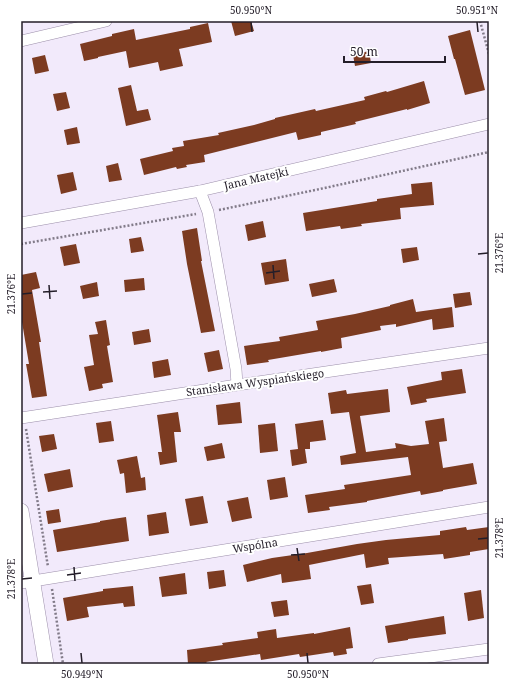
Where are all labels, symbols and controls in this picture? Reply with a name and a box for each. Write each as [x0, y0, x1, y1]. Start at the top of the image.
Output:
text: 50.950°N [230, 3, 272, 17]
text: 50.951°N [456, 3, 498, 17]
scale bar [344, 38, 445, 64]
text: 50 m [350, 43, 378, 60]
street label: Jana Matejki [221, 163, 290, 193]
text: 21.376°E [492, 233, 506, 273]
text: 21.376°E [4, 274, 18, 314]
street label: Stanisława Wyspiańskiego [185, 365, 325, 399]
text: 21.378°E [492, 518, 506, 558]
street label: Wspólna [231, 534, 279, 556]
text: 21.378°E [4, 559, 18, 599]
text: 50.949°N [61, 667, 103, 681]
text: 50.950°N [287, 667, 329, 681]

